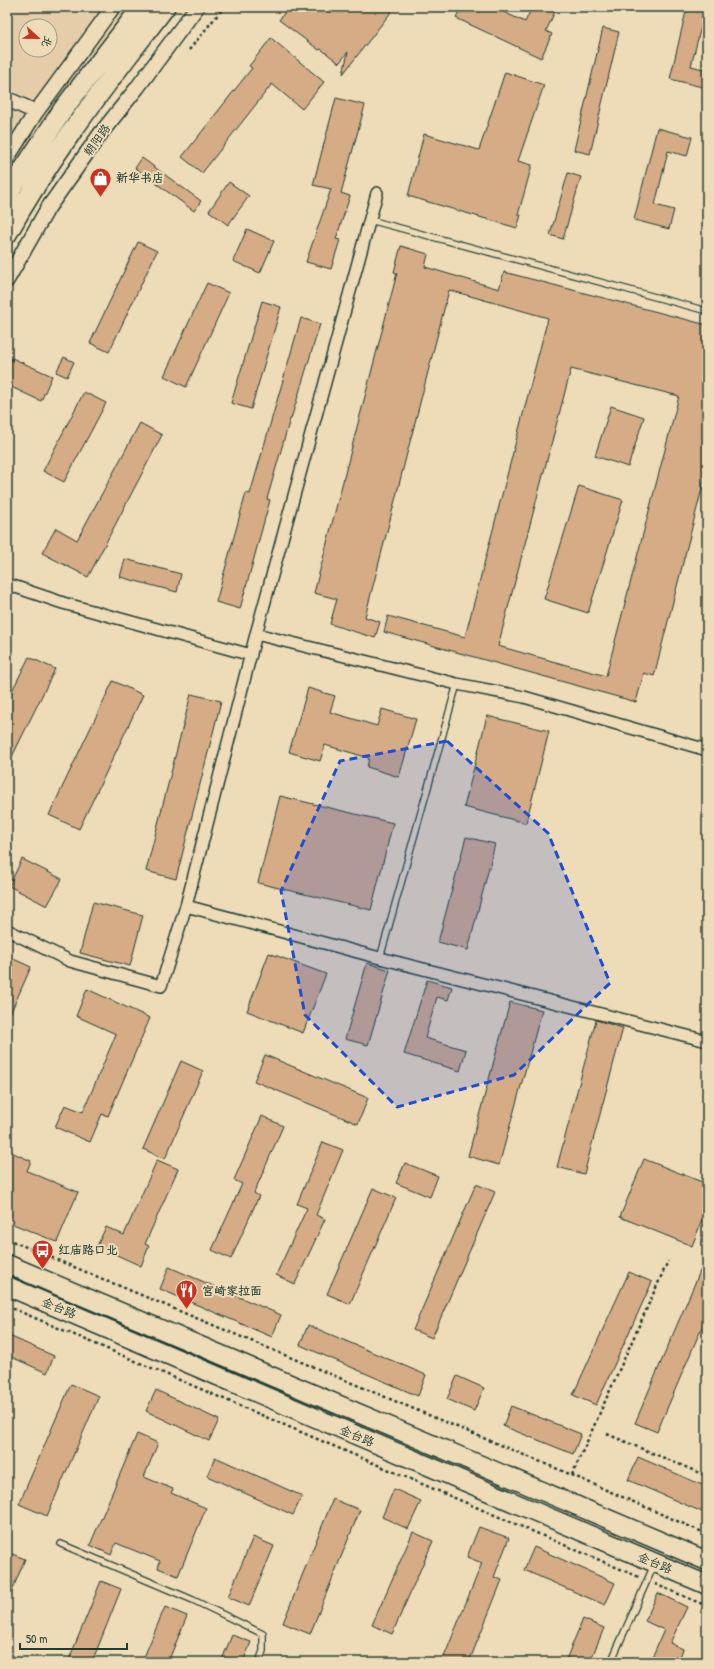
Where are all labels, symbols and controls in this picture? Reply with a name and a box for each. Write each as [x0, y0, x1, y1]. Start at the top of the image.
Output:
north arrow [18, 18, 58, 58]
text: 北 [39, 34, 56, 49]
street label: 朝阳路 [79, 120, 114, 159]
shop icon: 新华书店 [88, 165, 114, 198]
place label: 新华书店 [116, 169, 164, 186]
bus stop icon: 红庙路口北 [30, 1237, 56, 1270]
place label: 红庙路口北 [58, 1241, 118, 1258]
restaurant icon: 宫崎家拉面 [174, 1278, 200, 1311]
place label: 宫崎家拉面 [202, 1282, 262, 1299]
street label: 金台路 [39, 1293, 79, 1322]
street label: 金台路 [337, 1421, 377, 1450]
street label: 金台路 [635, 1548, 675, 1577]
scale bar [20, 1625, 127, 1651]
text: 50 m [26, 1630, 47, 1647]

